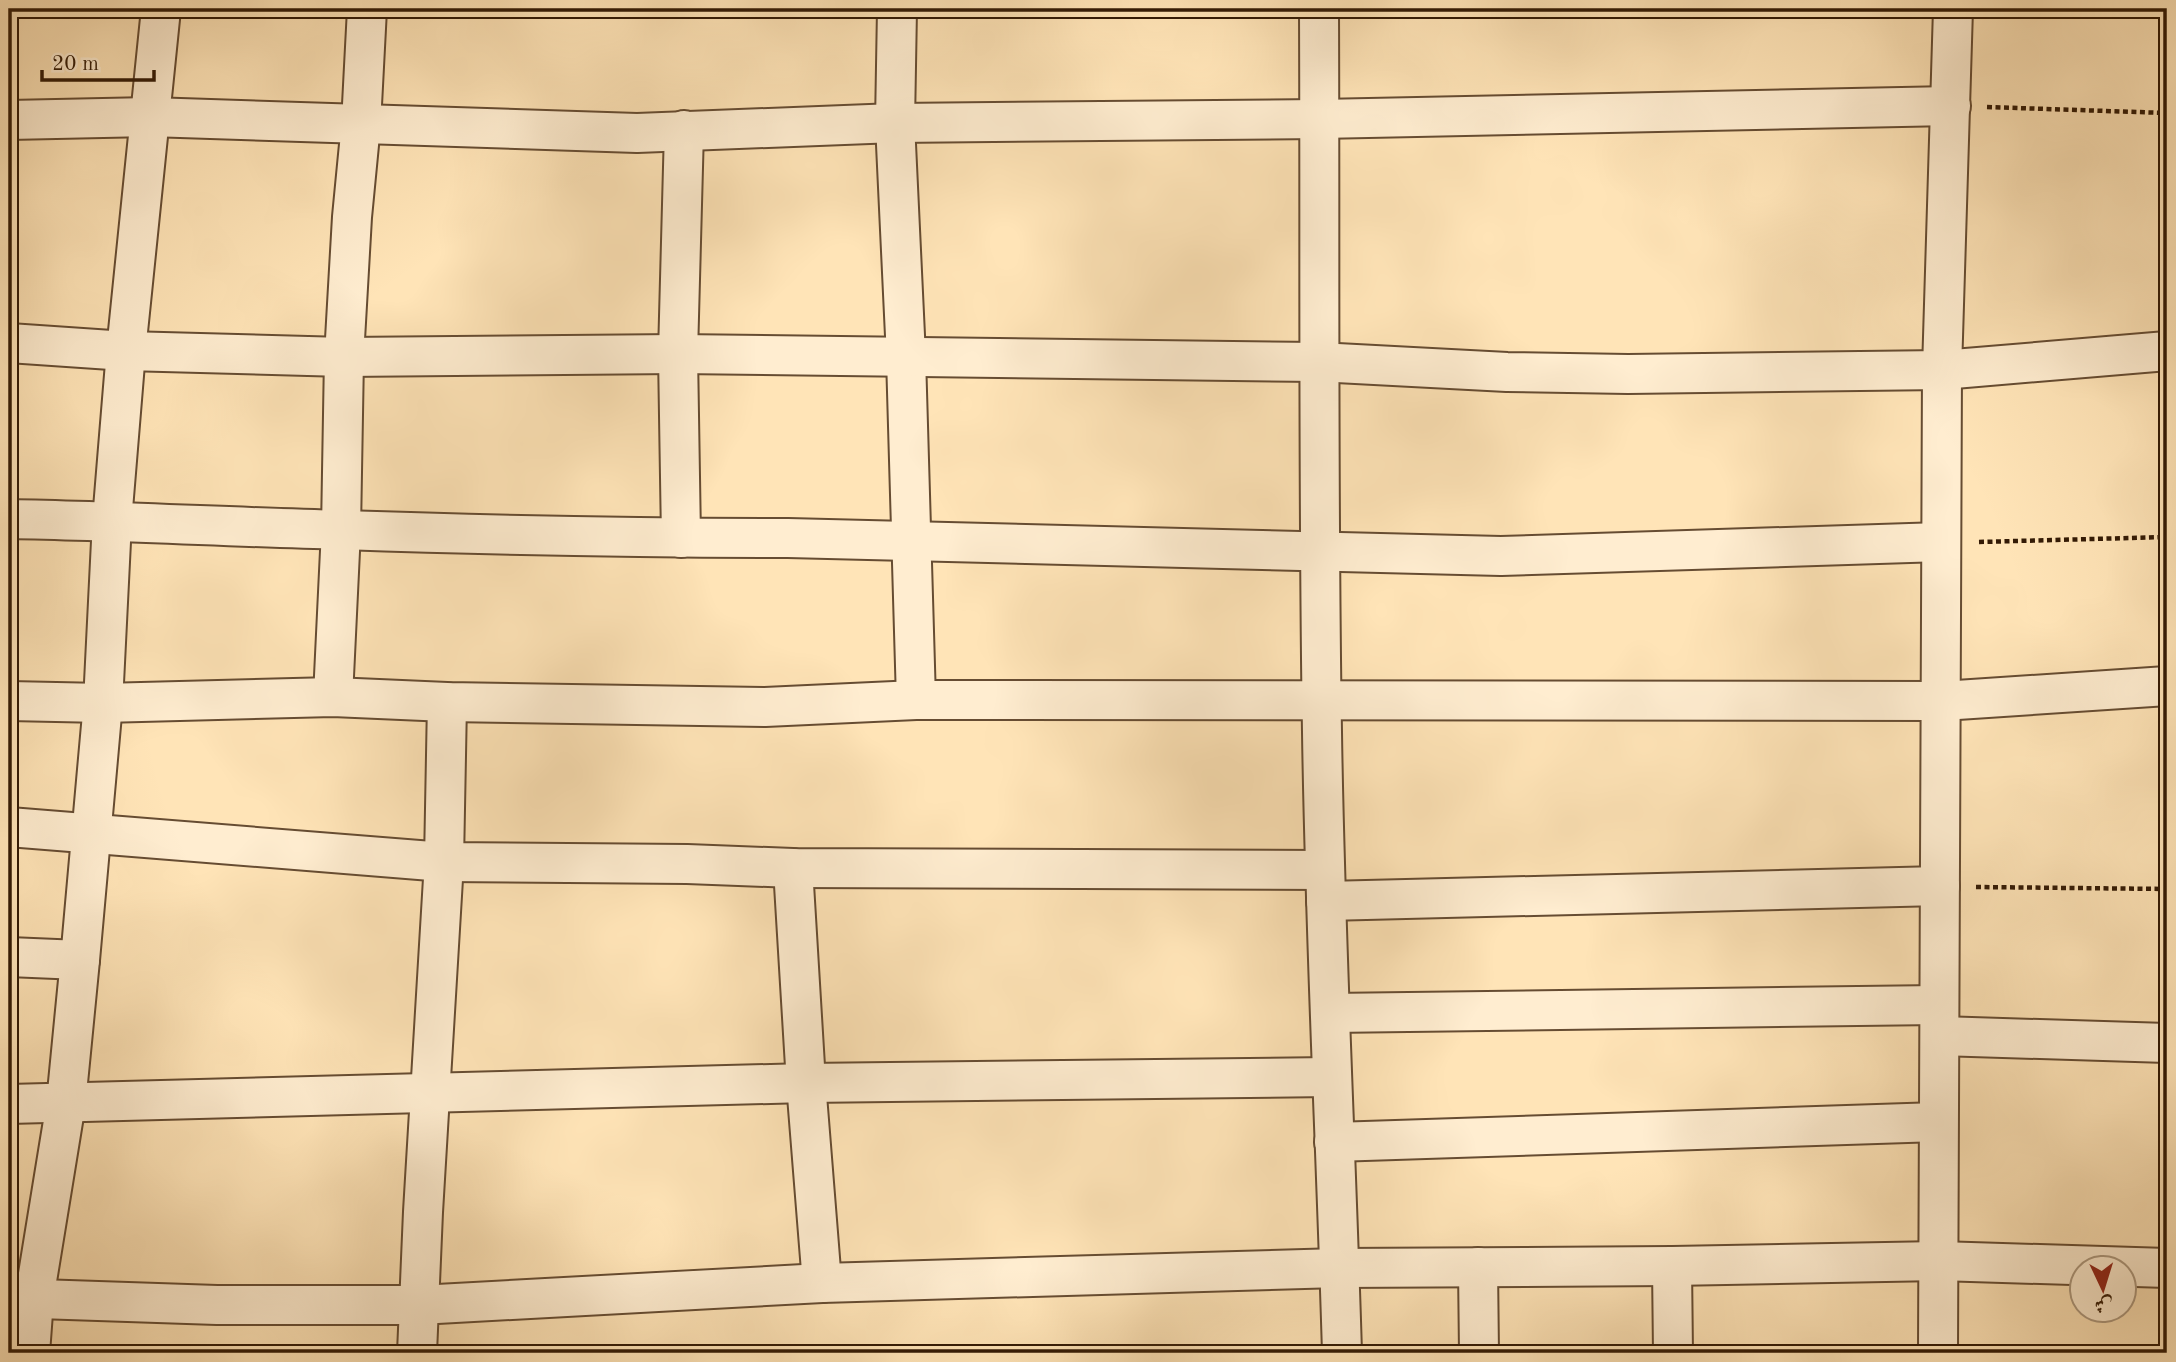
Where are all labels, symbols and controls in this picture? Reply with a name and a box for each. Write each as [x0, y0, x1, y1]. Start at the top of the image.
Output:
scale bar [42, 38, 154, 82]
text: 20 m [52, 54, 99, 75]
north arrow [2068, 1254, 2138, 1324]
text: ش [2094, 1293, 2114, 1314]

